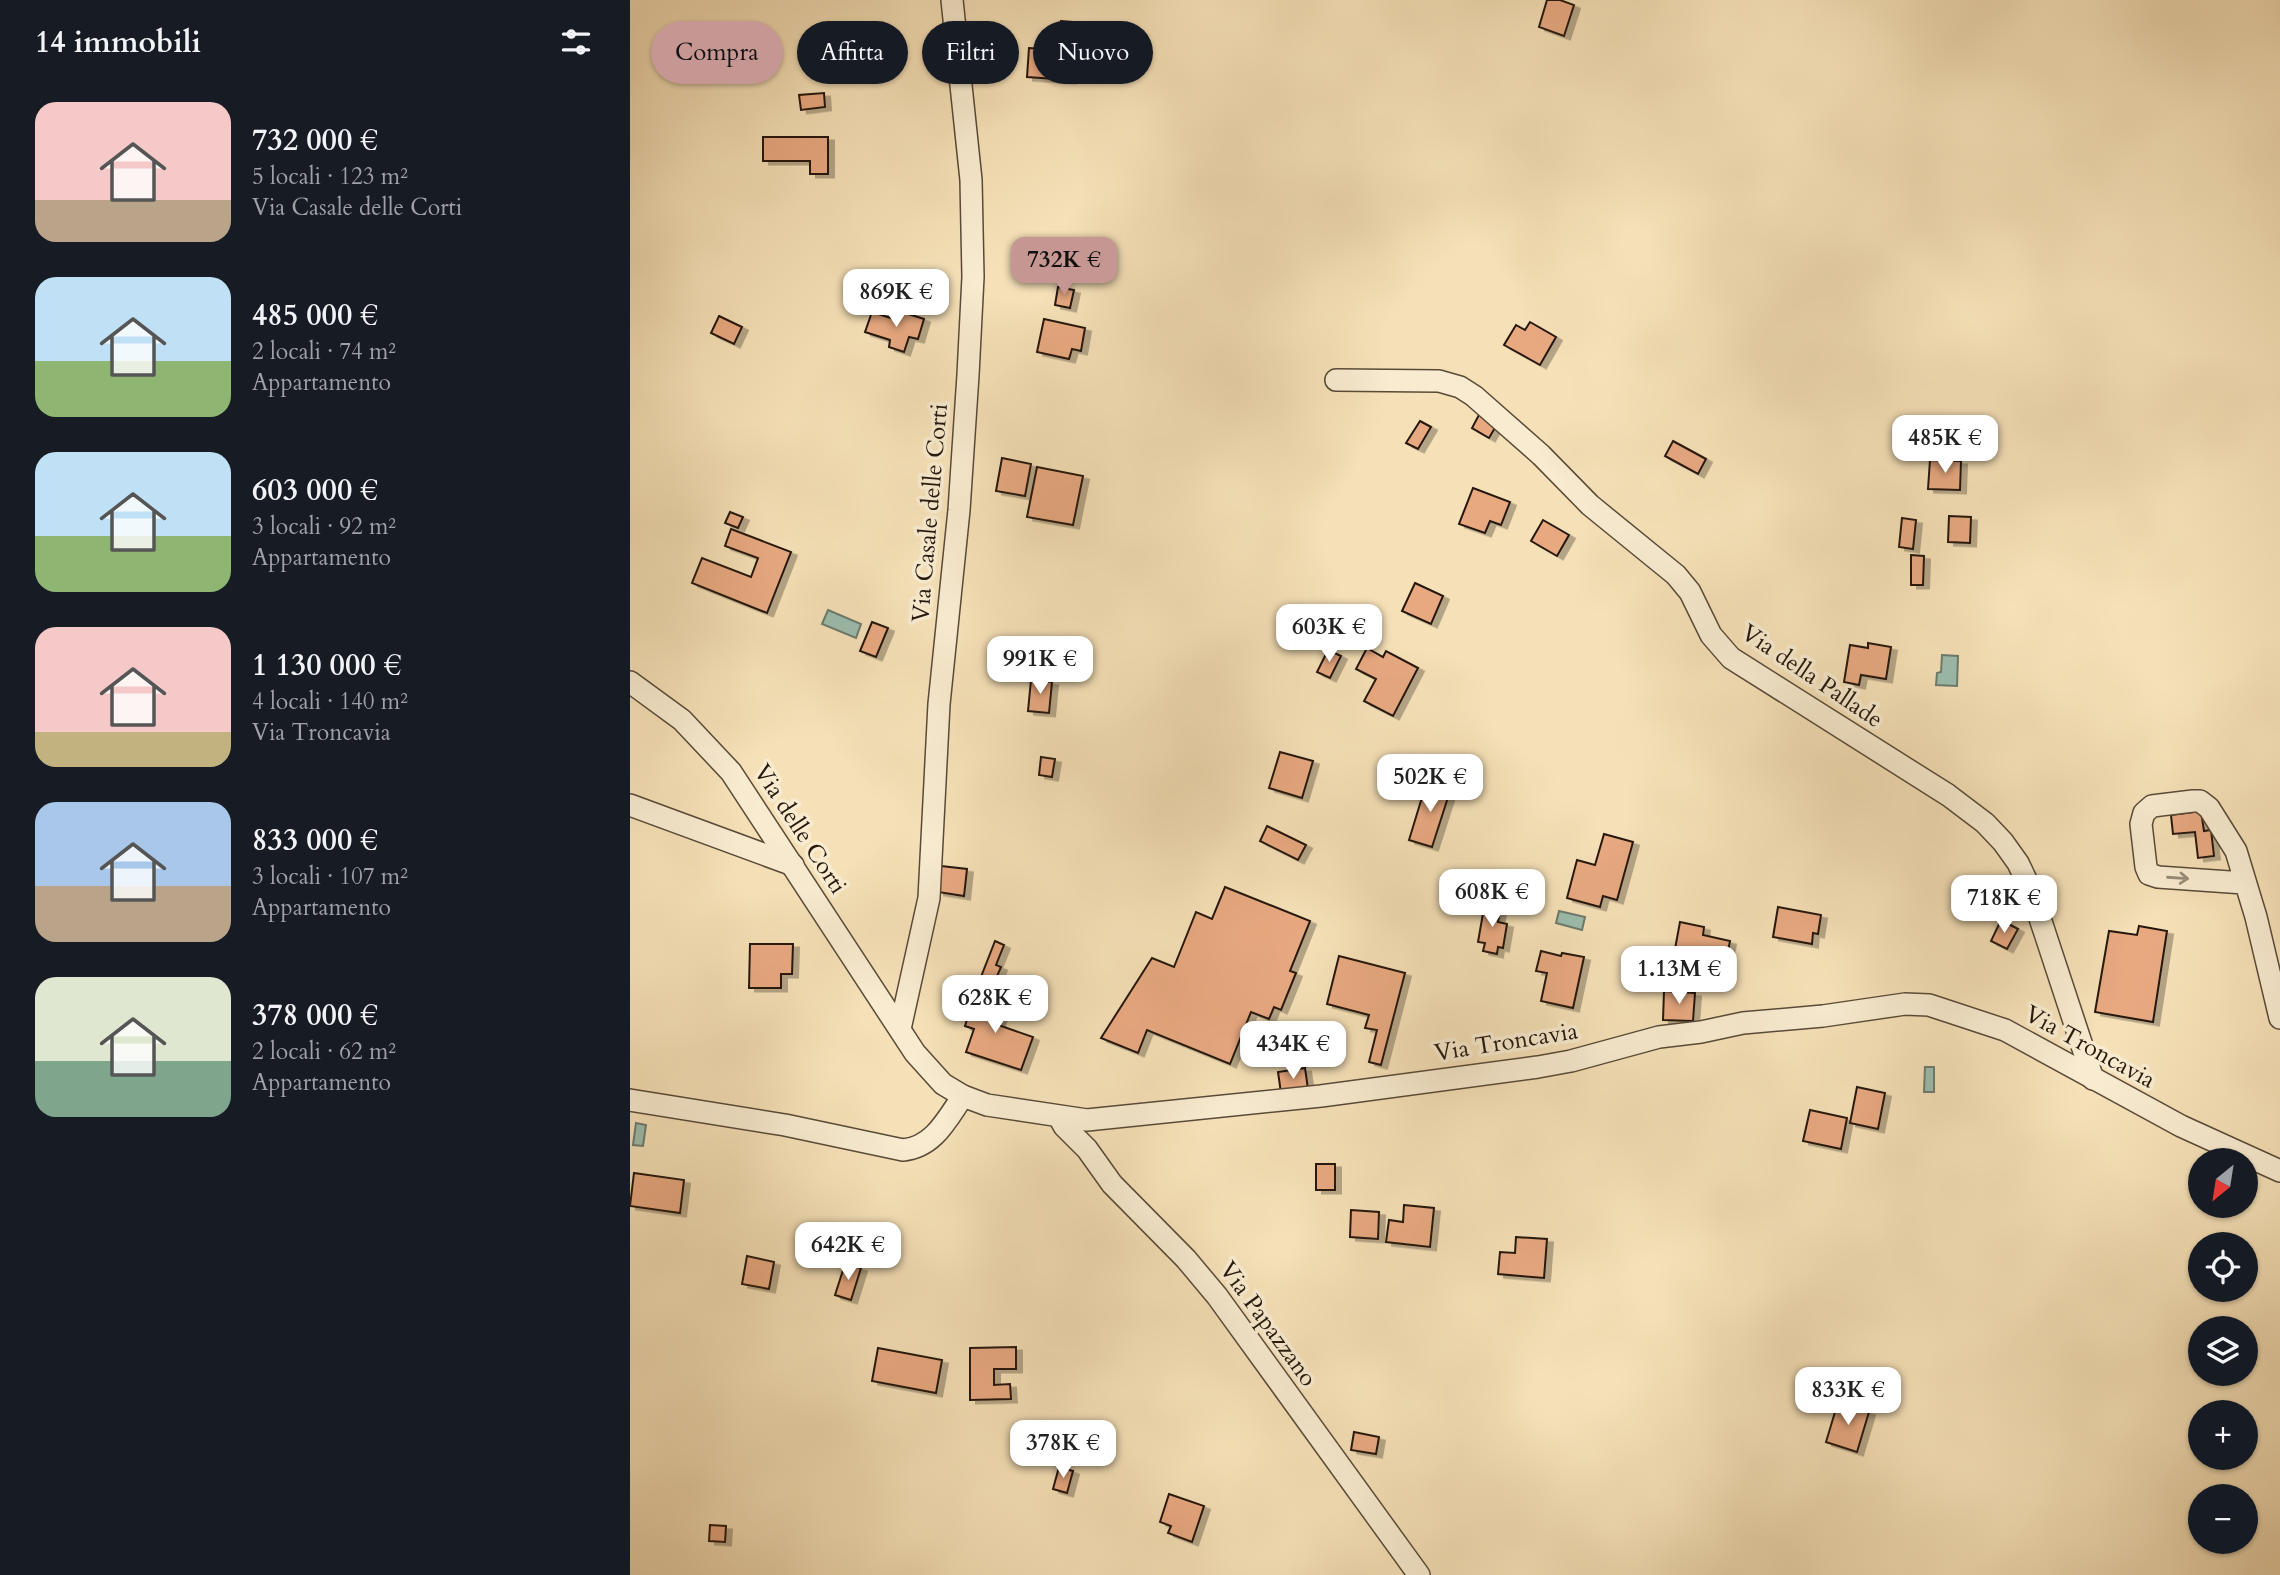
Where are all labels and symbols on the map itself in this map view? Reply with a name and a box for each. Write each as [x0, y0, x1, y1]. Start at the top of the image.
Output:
pin: 732K € [1007, 238, 1121, 297]
pin: 869K € [839, 270, 953, 329]
street label: Via Casale delle Corti [904, 402, 956, 624]
pin: 485K € [1888, 416, 2002, 475]
pin: 603K € [1272, 604, 1386, 664]
street label: Via della Pallade [1734, 616, 1890, 736]
pin: 991K € [983, 636, 1097, 696]
pin: 502K € [1373, 754, 1487, 814]
street label: Via delle Corti [746, 758, 855, 901]
pin: 608K € [1435, 870, 1549, 929]
one-way arrow [2166, 872, 2189, 885]
pin: 718K € [1947, 876, 2061, 935]
pin: 1.13M € [1614, 946, 1744, 1006]
pin: 628K € [938, 976, 1052, 1035]
street label: Via Troncavia [2019, 997, 2162, 1097]
street label: Via Troncavia [1432, 1014, 1581, 1070]
pin: 434K € [1236, 1021, 1350, 1081]
north arrow [2188, 1148, 2258, 1218]
pin: 642K € [791, 1222, 905, 1282]
street label: Via Papazzano [1211, 1255, 1325, 1393]
pin: 833K € [1791, 1368, 1905, 1427]
pin: 378K € [1006, 1420, 1120, 1480]

